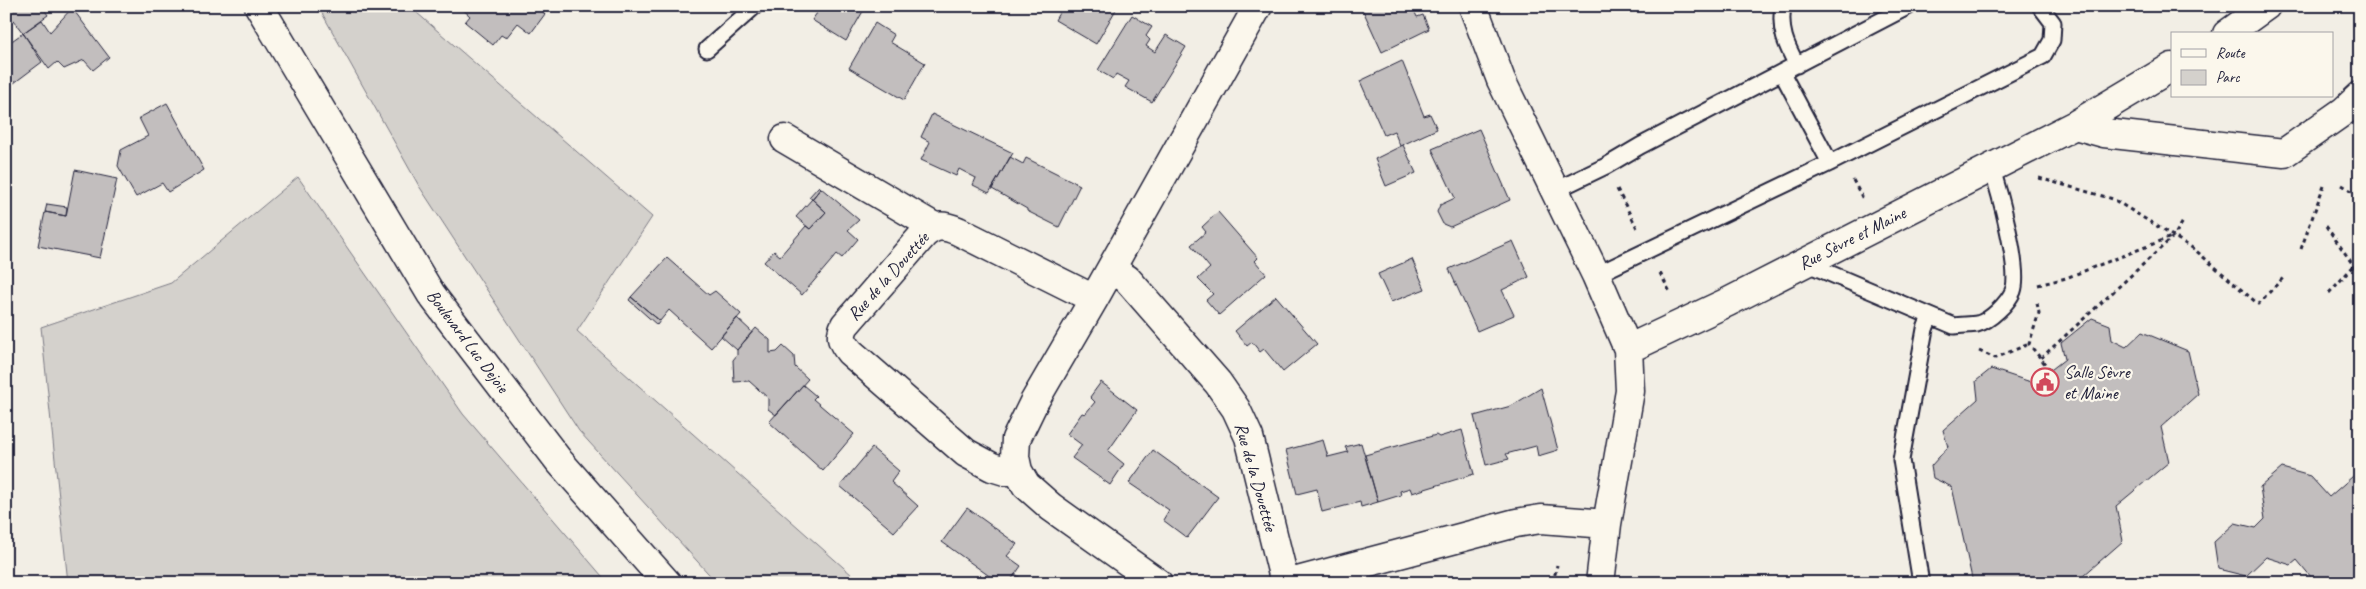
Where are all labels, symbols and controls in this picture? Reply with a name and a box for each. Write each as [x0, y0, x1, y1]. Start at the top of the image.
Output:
legend [2171, 32, 2334, 98]
text: Route [2216, 44, 2246, 63]
text: Parc [2216, 68, 2240, 87]
street label: Rue Sèvre et Maine [1795, 201, 1910, 274]
street label: Rue de la Douettée [843, 226, 934, 325]
street label: Boulevard Luc Dejoie [422, 285, 515, 398]
place label: Salle Sèvre et Maine [2064, 361, 2131, 404]
public building icon: Salle Sèvre et Maine [2030, 367, 2060, 397]
street label: Rue de la Douettée [1230, 420, 1282, 535]

